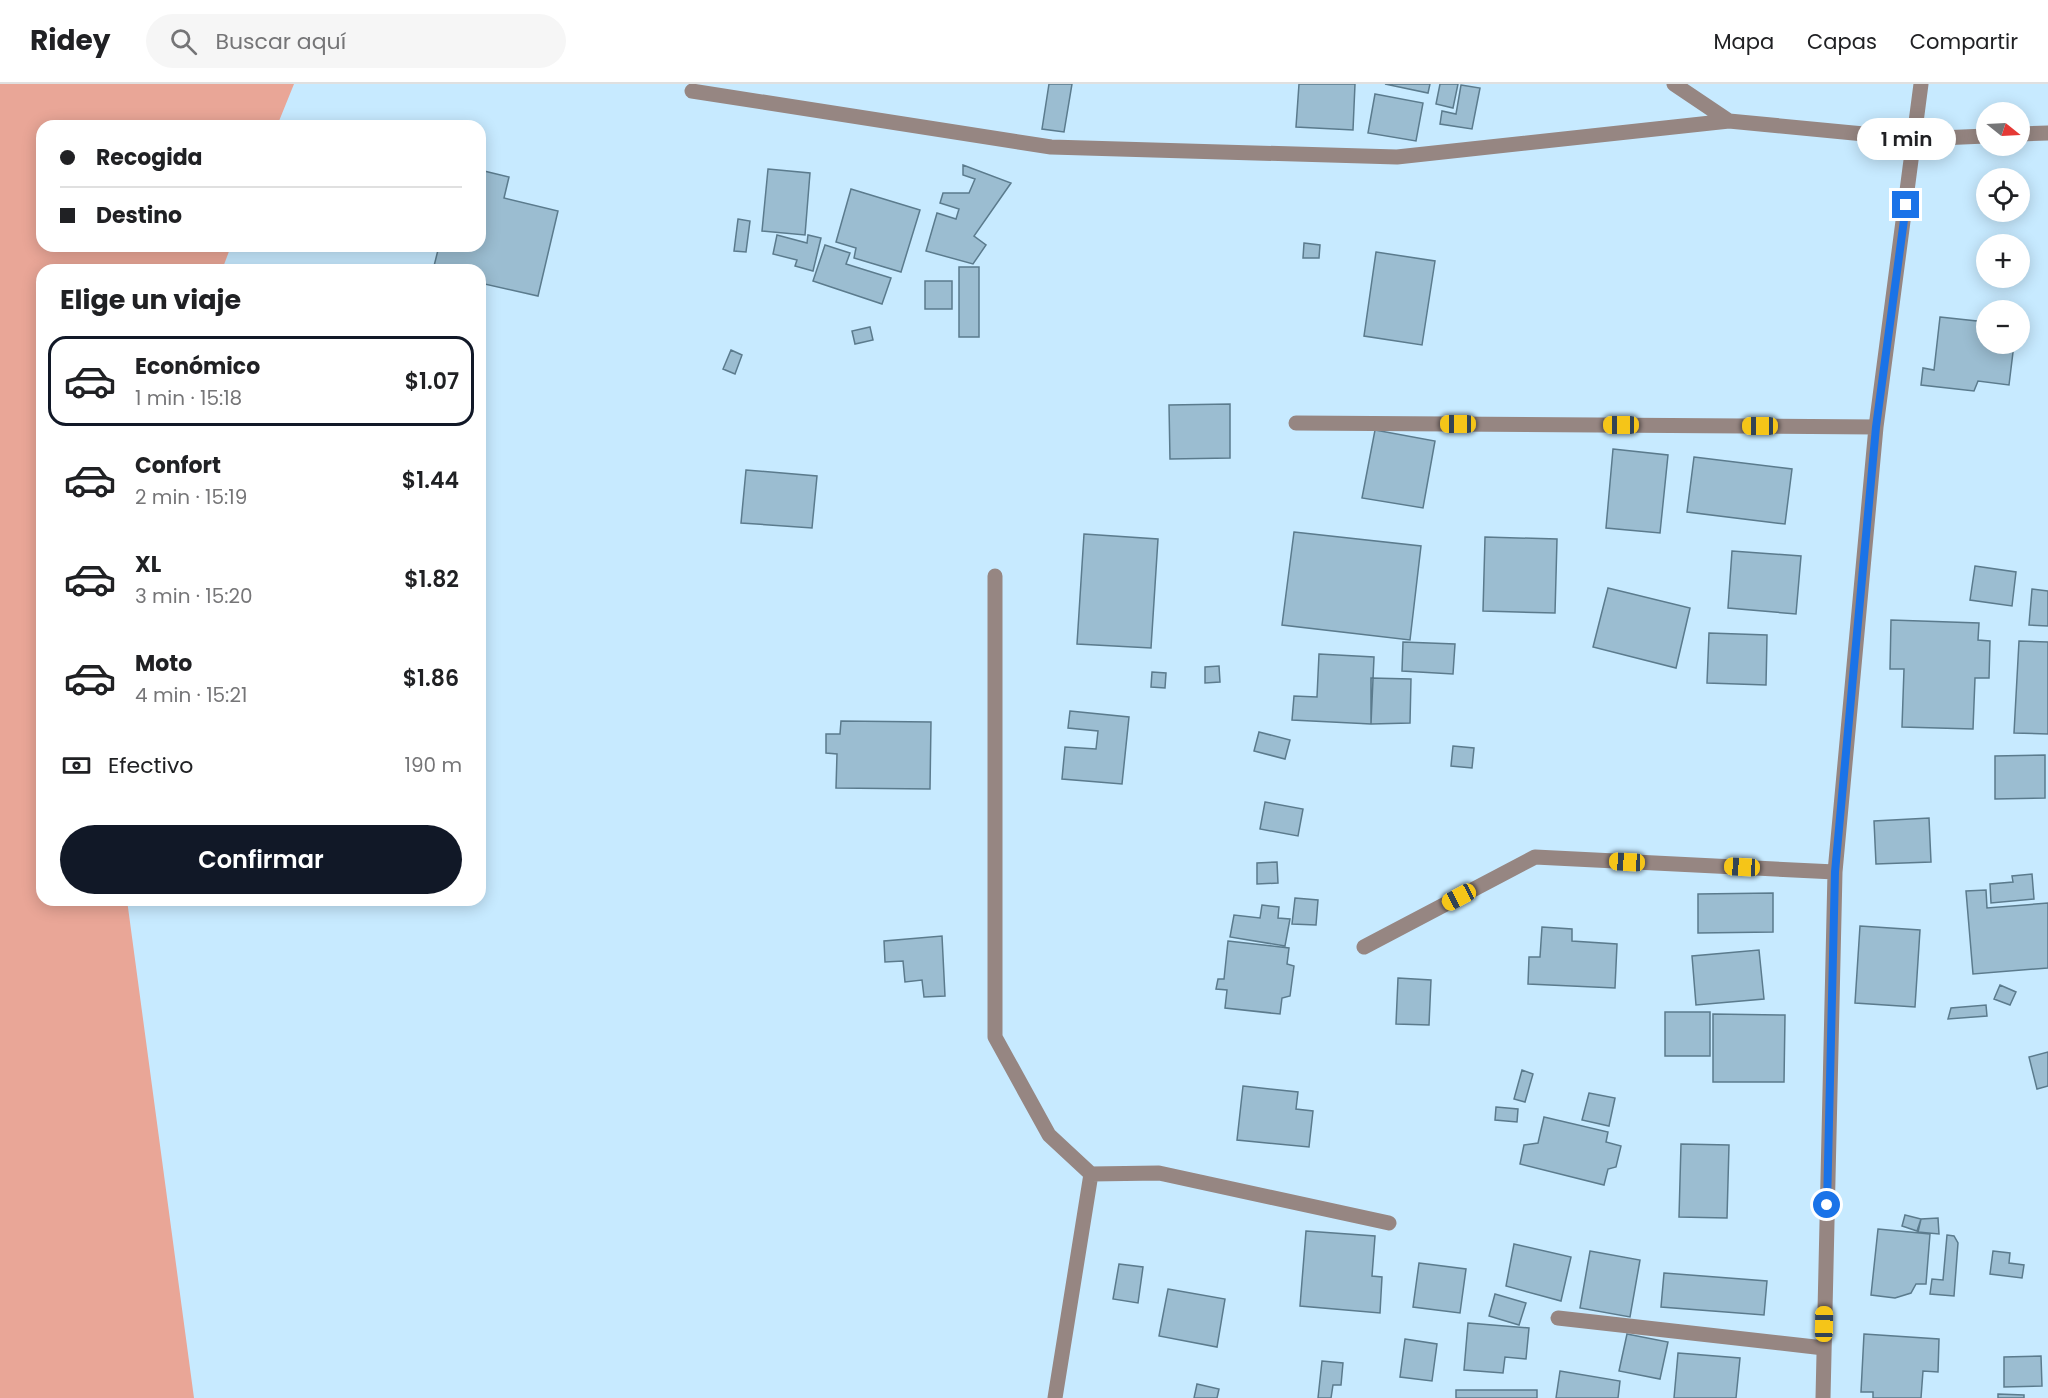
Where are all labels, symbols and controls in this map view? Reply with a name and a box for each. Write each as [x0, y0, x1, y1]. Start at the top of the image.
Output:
search box [146, 14, 566, 68]
text: Ridey [30, 21, 110, 60]
icon: search [167, 25, 200, 58]
text: Buscar aquí [215, 26, 346, 57]
text: Mapa [1713, 27, 1774, 56]
text: Capas [1807, 27, 1877, 56]
text: Compartir [1910, 27, 2018, 56]
north arrow [1976, 102, 2030, 156]
map controls [1976, 102, 2030, 354]
callout: 1 min [1856, 118, 1956, 160]
text: 1 min [1881, 125, 1932, 153]
text: Recogida [96, 142, 203, 173]
button: locate [1976, 168, 2030, 222]
route end [1892, 191, 1919, 218]
text: Destino [96, 200, 182, 231]
button: + [1976, 234, 2030, 288]
text: Elige un viaje [60, 281, 241, 318]
button: − [1976, 300, 2030, 354]
text: Económico [135, 351, 260, 382]
icon: car [63, 354, 117, 408]
text: $1.07 [405, 366, 459, 397]
text: 1 min · 15:18 [135, 384, 242, 412]
car [1440, 415, 1476, 433]
car [1603, 416, 1639, 434]
car [1742, 417, 1778, 435]
text: Confort [135, 450, 221, 481]
icon: car [63, 453, 117, 507]
text: $1.44 [402, 465, 459, 496]
text: 2 min · 15:19 [135, 483, 247, 511]
text: XL [135, 549, 161, 580]
icon: car [63, 552, 117, 606]
text: $1.82 [404, 564, 459, 595]
text: 3 min · 15:20 [135, 582, 253, 610]
text: Moto [135, 648, 192, 679]
icon: car [63, 651, 117, 705]
text: $1.86 [403, 663, 459, 694]
text: 4 min · 15:21 [135, 681, 247, 709]
icon: cash [60, 749, 93, 782]
text: Efectivo [108, 750, 193, 781]
text: 190 m [405, 751, 462, 779]
button: Confirmar [60, 825, 462, 894]
car [1609, 852, 1645, 872]
car [1724, 857, 1760, 877]
car [1439, 881, 1479, 913]
route start [1813, 1191, 1840, 1218]
car [1815, 1306, 1833, 1342]

